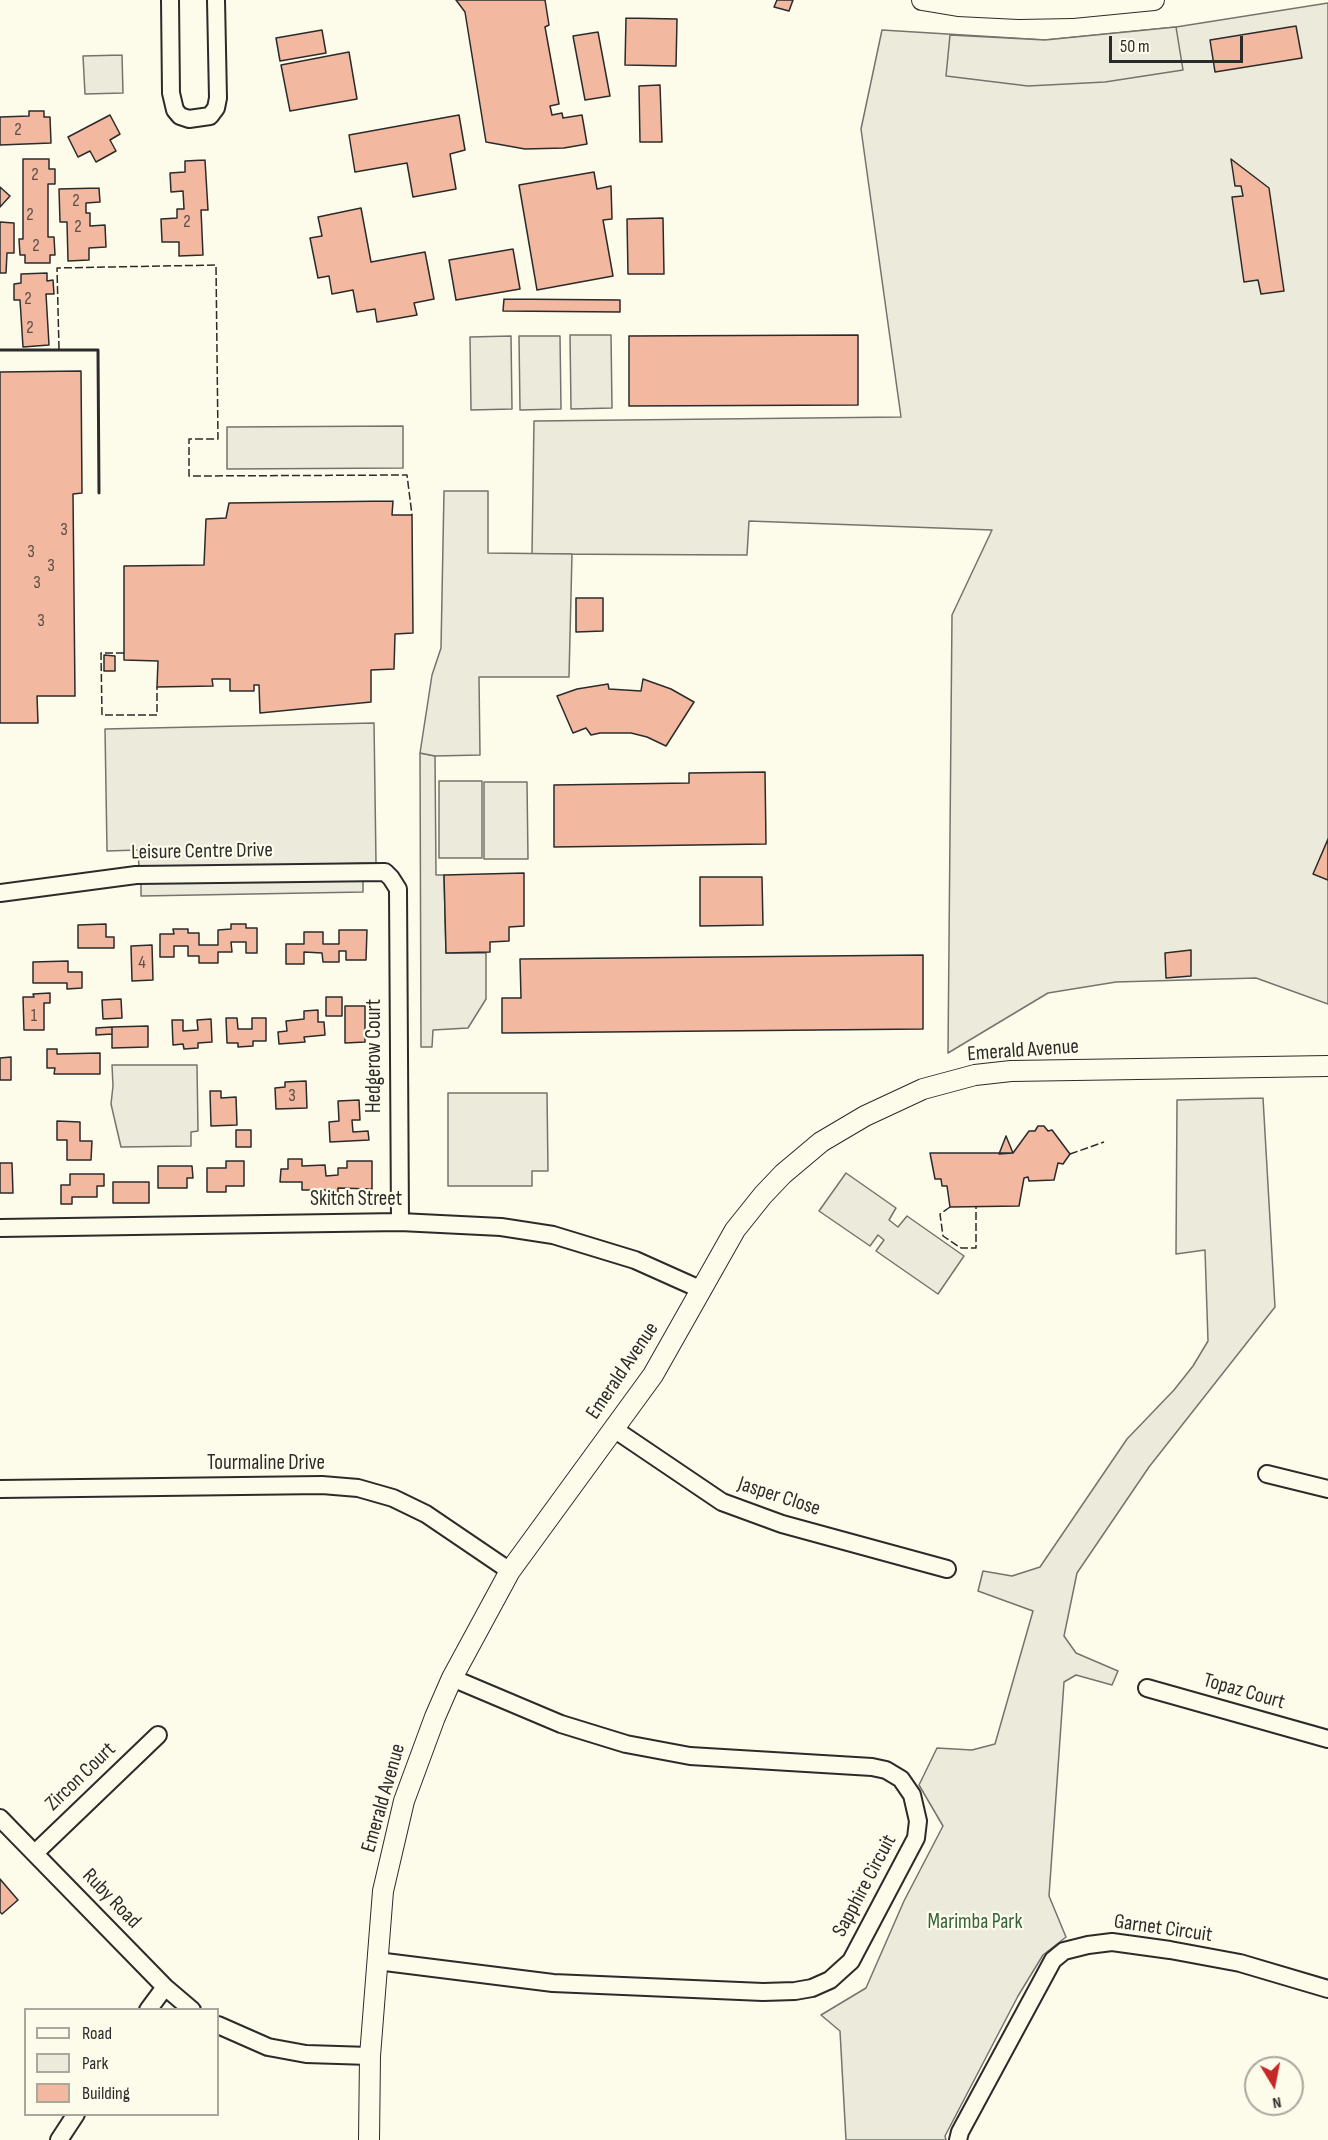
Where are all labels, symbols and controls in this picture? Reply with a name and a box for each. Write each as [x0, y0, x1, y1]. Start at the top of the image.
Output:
scale bar [1112, 24, 1246, 62]
text: 50 m [1120, 36, 1150, 57]
house number: 2 [14, 119, 22, 141]
house number: 2 [31, 164, 39, 186]
house number: 2 [72, 190, 80, 212]
house number: 2 [26, 204, 34, 226]
house number: 2 [183, 211, 191, 233]
house number: 2 [74, 216, 82, 238]
house number: 2 [32, 235, 40, 257]
house number: 2 [24, 288, 32, 310]
house number: 2 [26, 317, 34, 339]
house number: 3 [60, 519, 68, 541]
house number: 3 [27, 541, 35, 563]
house number: 3 [47, 555, 55, 577]
house number: 3 [33, 572, 41, 594]
house number: 3 [37, 610, 45, 632]
street label: Leisure Centre Drive [131, 838, 273, 866]
house number: 4 [138, 952, 146, 974]
street label: Hedgerow Court [362, 999, 388, 1113]
house number: 1 [31, 1005, 37, 1027]
street label: Emerald Avenue [966, 1035, 1080, 1067]
house number: 3 [288, 1085, 296, 1107]
street label: Skitch Street [310, 1187, 402, 1213]
street label: Emerald Avenue [581, 1318, 665, 1424]
street label: Tourmaline Drive [207, 1451, 325, 1477]
street label: Jasper Close [735, 1472, 823, 1522]
street label: Topaz Court [1200, 1668, 1288, 1716]
street label: Zircon Court [41, 1737, 121, 1817]
street label: Emerald Avenue [356, 1741, 412, 1855]
street label: Sapphire Circuit [828, 1831, 902, 1941]
street label: Ruby Road [76, 1864, 146, 1934]
park label: Marimba Park [928, 1910, 1022, 1936]
street label: Garnet Circuit [1112, 1910, 1214, 1948]
legend [24, 2008, 219, 2116]
text: Road [82, 2023, 112, 2044]
text: Park [82, 2053, 108, 2074]
north arrow [1244, 2056, 1304, 2116]
text: Building [82, 2083, 130, 2104]
text: N [1271, 2092, 1283, 2112]

